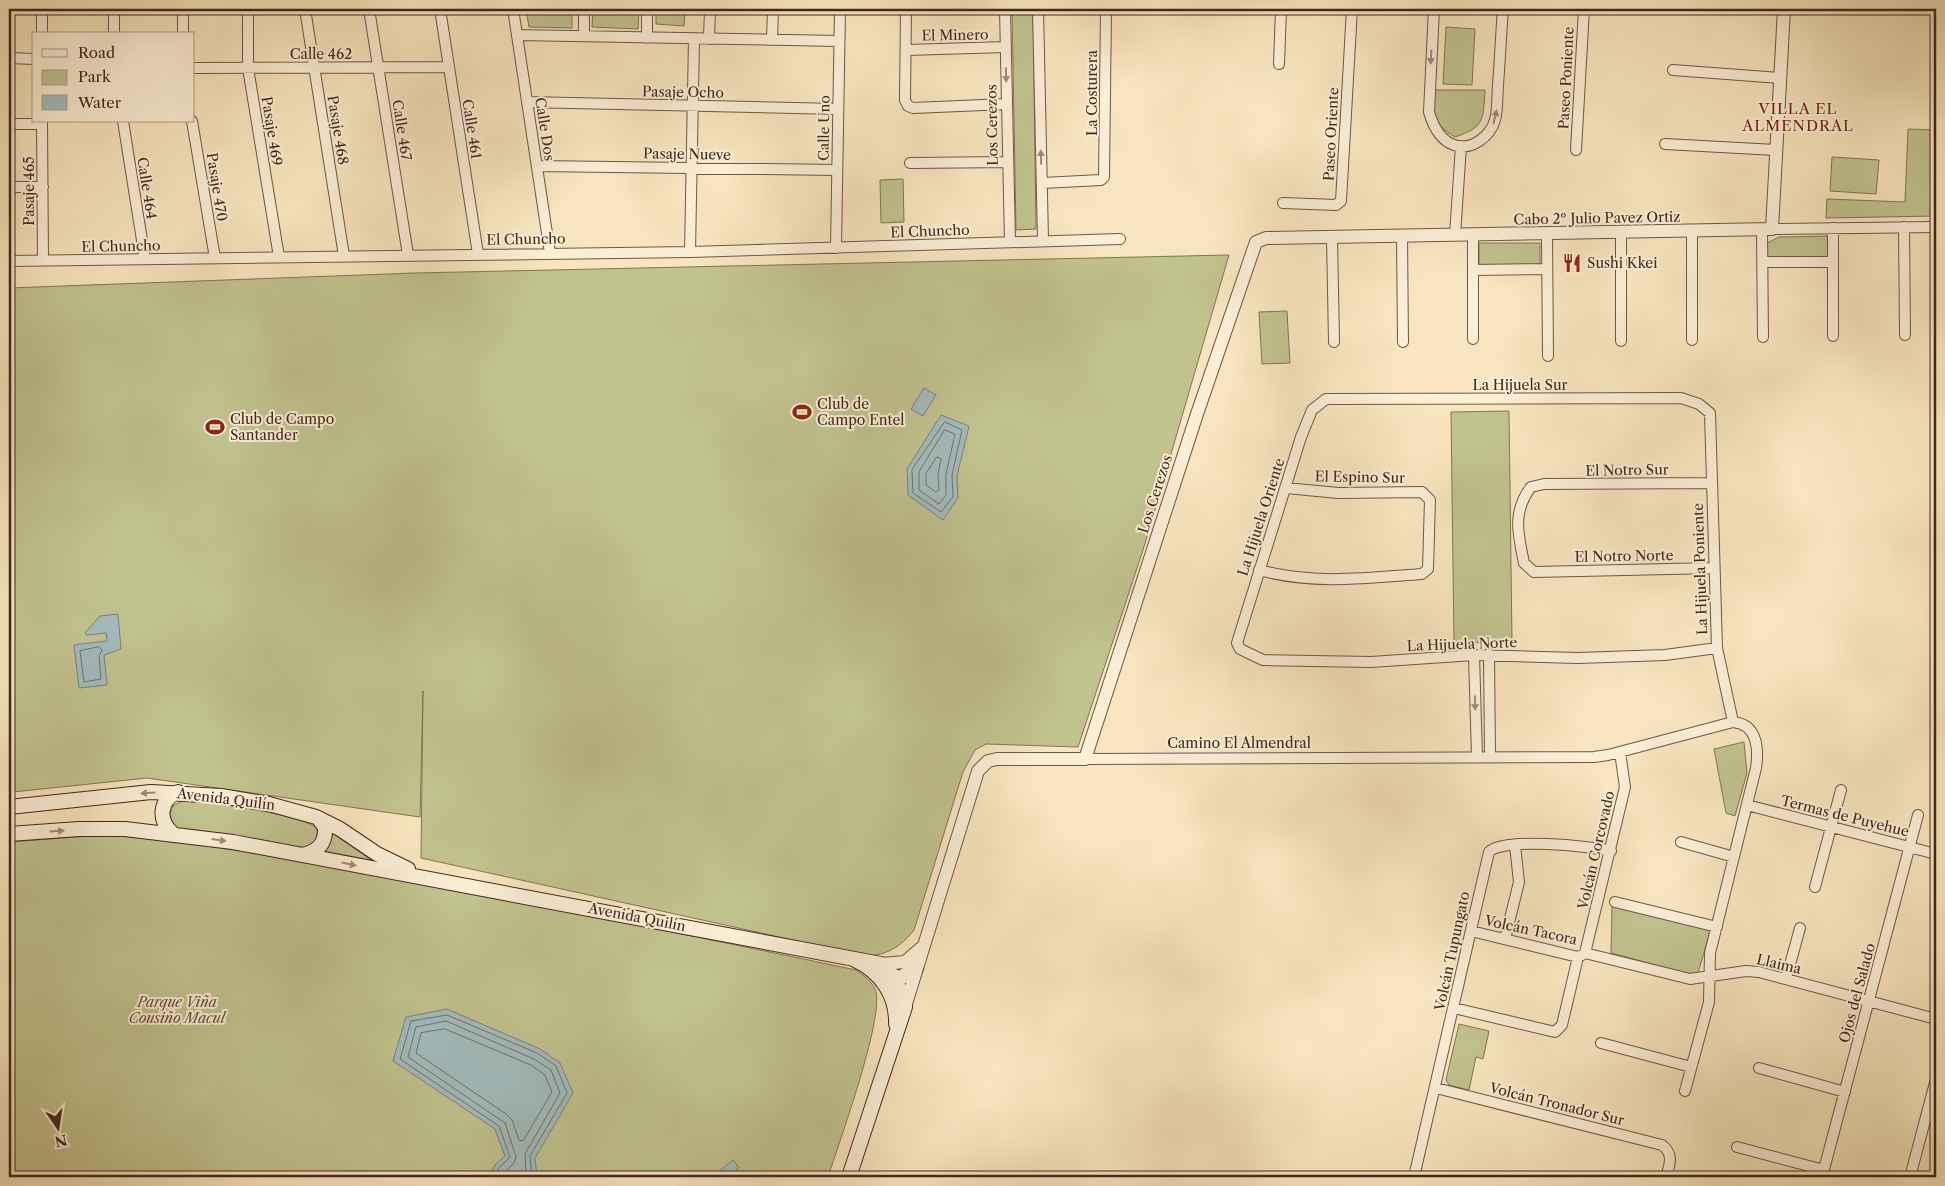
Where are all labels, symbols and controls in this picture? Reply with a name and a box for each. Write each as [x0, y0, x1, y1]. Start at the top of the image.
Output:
street label: El Minero [921, 25, 989, 45]
street label: Paseo Poniente [1554, 26, 1578, 130]
legend [32, 32, 195, 122]
text: Road [78, 43, 115, 62]
street label: Calle 462 [290, 45, 352, 63]
street label: La Costurera [1083, 49, 1101, 136]
one-way arrow [1427, 50, 1435, 66]
text: Park [78, 67, 112, 86]
one-way arrow [1002, 67, 1010, 83]
street label: Pasaje Ocho [642, 82, 724, 102]
street label: Los Cerezos [982, 84, 1002, 166]
street label: Paseo Oriente [1320, 87, 1342, 181]
text: Water [77, 93, 122, 112]
street label: Pasaje 468 [324, 94, 352, 166]
street label: Pasaje 469 [258, 95, 286, 167]
street label: Calle Uno [814, 95, 834, 161]
street label: Calle Dos [531, 96, 559, 162]
street label: Calle 467 [388, 98, 416, 162]
street label: Calle 461 [458, 98, 486, 160]
district label: VILLA EL ALMENDRAL [1741, 99, 1854, 135]
one-way arrow [1491, 109, 1499, 124]
street label: Pasaje Nueve [643, 144, 731, 164]
one-way arrow [1037, 148, 1045, 164]
street label: Pasaje 470 [203, 151, 231, 223]
street label: Pasaje 465 [20, 156, 38, 226]
street label: Calle 464 [133, 156, 161, 220]
street label: Cabo 2º Julio Pavez Ortiz [1513, 208, 1681, 228]
street label: El Chuncho [890, 221, 970, 241]
street label: El Chuncho [486, 229, 566, 249]
street label: El Chuncho [81, 236, 161, 256]
restaurant icon: Sushi Kkei [1561, 252, 1583, 274]
place label: Sushi Kkei [1587, 254, 1657, 272]
street label: La Hijuela Sur [1473, 376, 1568, 394]
place label: Club de Campo Entel [817, 395, 905, 429]
sports icon: Club de Campo Entel [791, 401, 813, 423]
place label: Club de Campo Santander [230, 410, 334, 444]
sports icon: Club de Campo Santander [204, 416, 226, 438]
street label: Los Cerezos [1134, 452, 1176, 536]
street label: La Hijuela Oriente [1233, 456, 1289, 578]
street label: El Notro Sur [1585, 460, 1669, 480]
street label: El Espino Sur [1315, 467, 1405, 487]
street label: La Hijuela Poniente [1689, 503, 1711, 635]
street label: El Notro Norte [1574, 546, 1674, 566]
street label: La Hijuela Norte [1407, 633, 1518, 655]
one-way arrow [1472, 696, 1480, 712]
street label: Camino El Almendral [1167, 734, 1311, 752]
street label: Avenida Quilín [175, 784, 276, 814]
one-way arrow [140, 789, 156, 797]
street label: Volcán Corcovado [1573, 789, 1618, 912]
street label: Termas de Puyehue [1779, 791, 1911, 841]
one-way arrow [50, 826, 66, 834]
one-way arrow [211, 836, 227, 844]
one-way arrow [341, 861, 357, 869]
street label: Volcán Tupungato [1430, 890, 1473, 1013]
street label: Avenida Quilín [586, 899, 687, 935]
street label: Volcán Tacora [1482, 911, 1580, 949]
street label: Ojos del Salado [1835, 941, 1879, 1045]
street label: Llaima [1755, 950, 1804, 978]
park label: Parque Viña Cousiño Macul [129, 993, 227, 1027]
street label: Volcán Tronador Sur [1487, 1078, 1626, 1129]
north arrow [32, 1104, 82, 1154]
text: N [53, 1131, 69, 1151]

